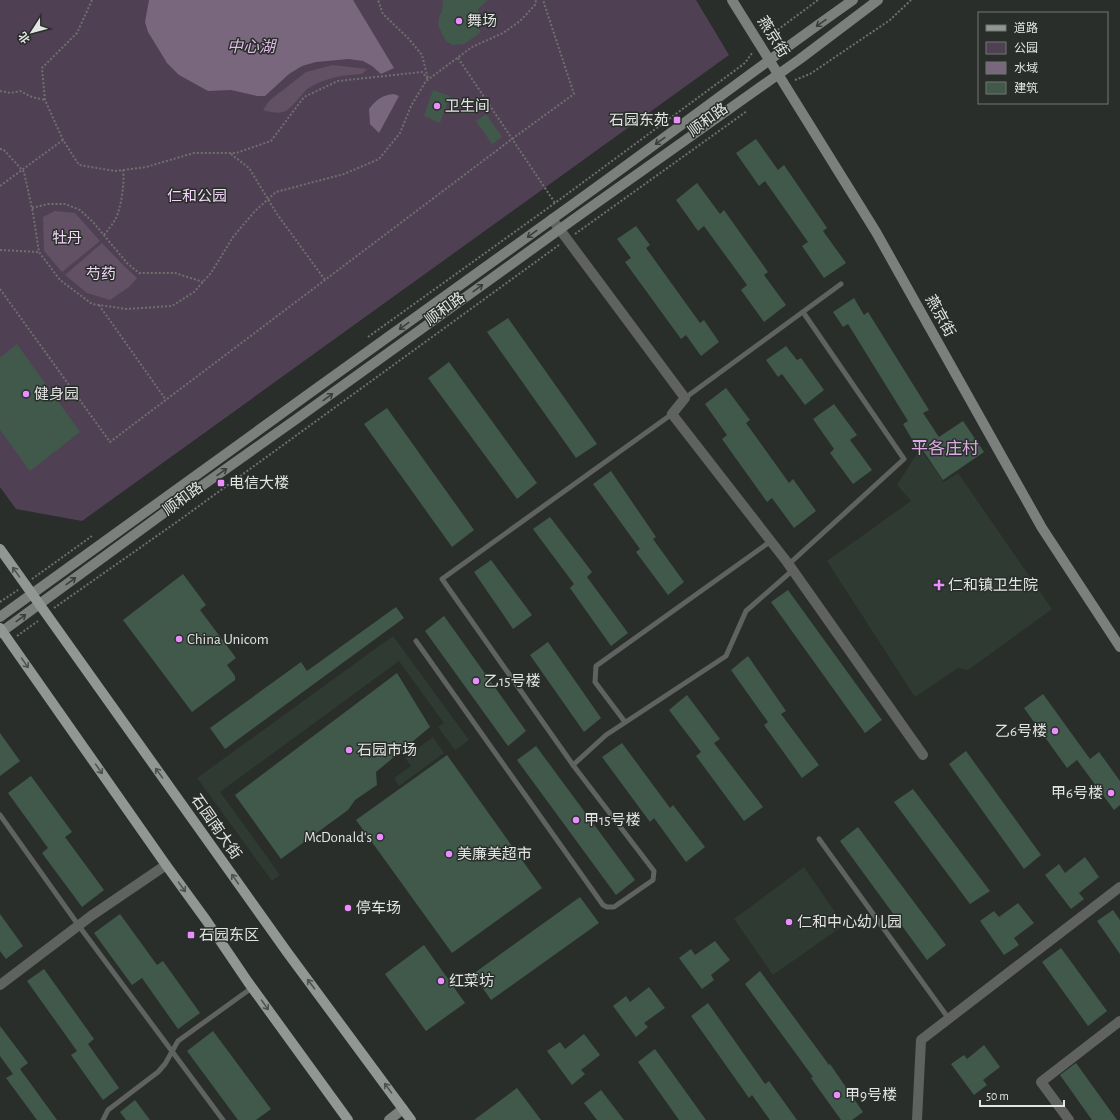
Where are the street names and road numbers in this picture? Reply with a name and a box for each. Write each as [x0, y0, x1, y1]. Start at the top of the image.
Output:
street label: 燕京街 [755, 13, 792, 60]
street label: 顺和路 [685, 100, 731, 139]
street label: 顺和路 [422, 289, 468, 328]
street label: 燕京街 [923, 292, 958, 339]
street label: 顺和路 [160, 479, 206, 518]
street label: 石园南大街 [188, 791, 244, 862]

